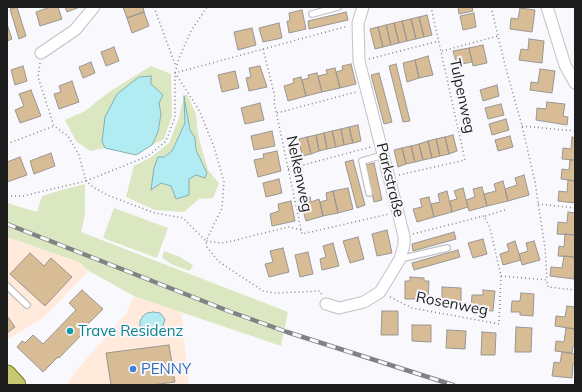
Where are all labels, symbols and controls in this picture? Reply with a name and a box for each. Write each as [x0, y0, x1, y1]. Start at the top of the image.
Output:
street label: Tulpenweg [445, 57, 479, 135]
street label: Nelkenweg [282, 134, 316, 214]
street label: Parkstraße [372, 141, 408, 219]
street label: Rosenweg [414, 288, 490, 320]
place label: Trave Residenz [78, 322, 183, 340]
marker: Trave Residenz [65, 326, 75, 336]
place label: PENNY [141, 360, 191, 378]
marker: PENNY [128, 364, 138, 374]

